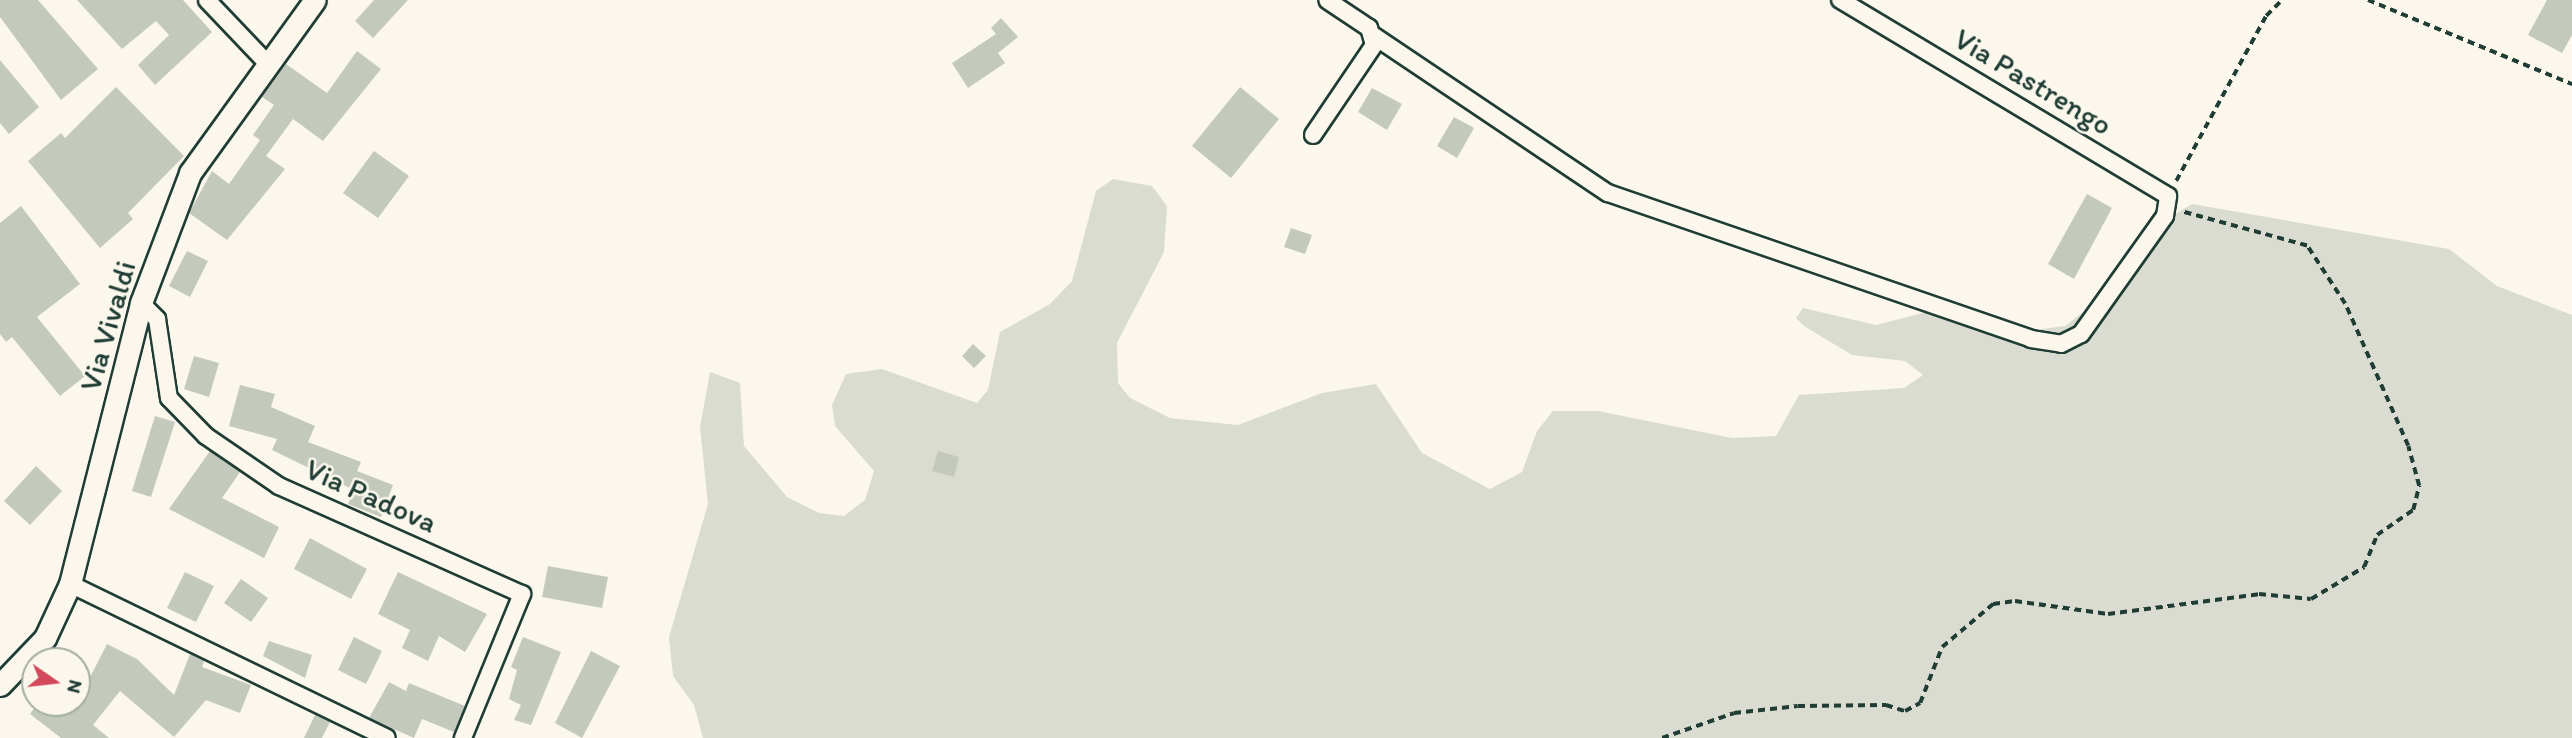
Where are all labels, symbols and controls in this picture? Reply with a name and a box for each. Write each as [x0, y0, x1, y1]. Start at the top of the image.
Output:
street label: Via Pastrengo [1948, 21, 2118, 143]
street label: Via Vivaldi [72, 257, 144, 395]
street label: Via Padova [300, 451, 442, 541]
north arrow [21, 647, 91, 717]
text: N [62, 678, 88, 696]

